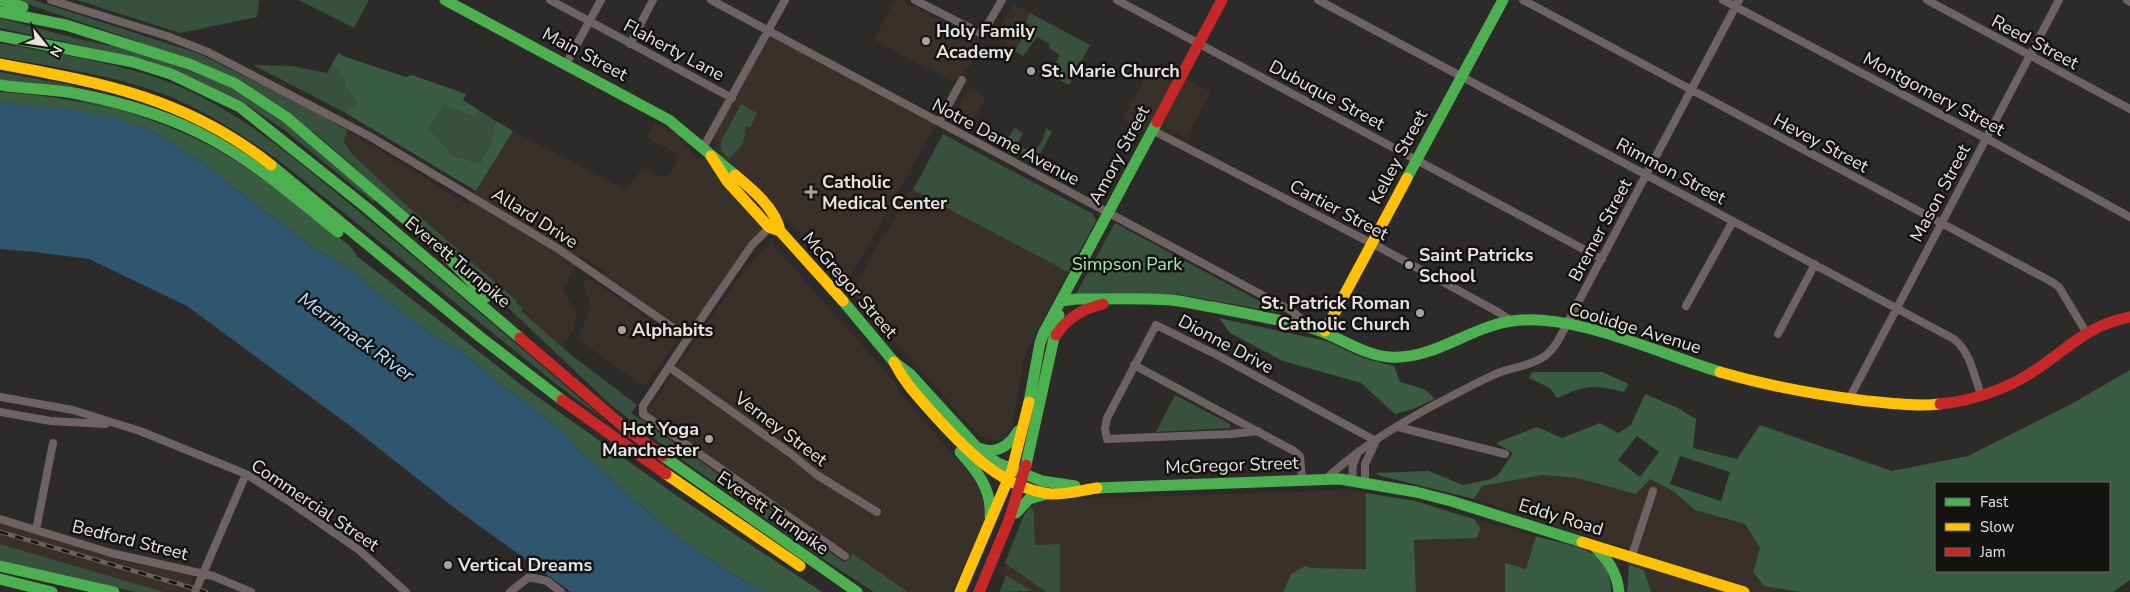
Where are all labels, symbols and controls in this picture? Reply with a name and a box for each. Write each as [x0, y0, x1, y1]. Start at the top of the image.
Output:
street label: Reed Street [1987, 9, 2083, 75]
street label: Flaherty Lane [619, 13, 729, 87]
place label: Holy Family Academy [936, 19, 1036, 64]
north arrow [20, 20, 70, 70]
street label: Main Street [538, 22, 632, 87]
marker: Holy Family Academy [920, 35, 932, 47]
text: N [45, 42, 67, 61]
street label: Montgomery Street [1859, 46, 2010, 142]
street label: Dubuque Street [1265, 54, 1390, 136]
place label: St. Marie Church [1041, 59, 1180, 83]
marker: St. Marie Church [1025, 65, 1037, 77]
street label: Notre Dame Avenue [928, 93, 1084, 191]
street label: Amory Street [1083, 101, 1155, 209]
street label: Kelley Street [1363, 105, 1433, 208]
street label: Hevey Street [1769, 108, 1873, 179]
street label: Rimmon Street [1612, 132, 1731, 210]
street label: Mason Street [1904, 139, 1976, 246]
place label: Catholic Medical Center [822, 170, 947, 215]
street label: Cartier Street [1285, 174, 1393, 246]
street label: Bremer Street [1563, 174, 1638, 286]
street label: Allard Drive [487, 182, 583, 254]
marker: Catholic Medical Center [804, 185, 818, 199]
street label: Everett Turnpike [400, 211, 516, 313]
street label: McGregor Street [797, 227, 903, 344]
place label: Saint Patricks School [1419, 243, 1534, 288]
park label: Simpson Park [1072, 252, 1183, 276]
marker: Saint Patricks School [1403, 259, 1415, 271]
water label: Merrimack River [293, 286, 420, 389]
place label: St. Patrick Roman Catholic Church [1261, 291, 1410, 336]
street label: Coolidge Avenue [1566, 296, 1704, 360]
marker: St. Patrick Roman Catholic Church [1414, 307, 1426, 319]
street label: Dionne Drive [1174, 309, 1278, 379]
place label: Alphabits [632, 318, 714, 342]
marker: Alphabits [616, 324, 628, 336]
street label: Verney Street [729, 386, 833, 472]
place label: Hot Yoga Manchester [602, 417, 699, 462]
marker: Hot Yoga Manchester [703, 433, 715, 445]
street label: McGregor Street [1165, 451, 1300, 479]
street label: Commercial Street [246, 453, 384, 557]
street label: Everett Turnpike [712, 466, 834, 560]
legend [1935, 482, 2110, 572]
text: Fast [1980, 492, 2009, 512]
street label: Eddy Road [1516, 493, 1606, 541]
street label: Bedford Street [70, 514, 191, 566]
text: Slow [1980, 517, 2015, 537]
text: Jam [1979, 542, 2006, 562]
place label: Vertical Dreams [457, 553, 592, 577]
marker: Vertical Dreams [442, 559, 454, 571]

